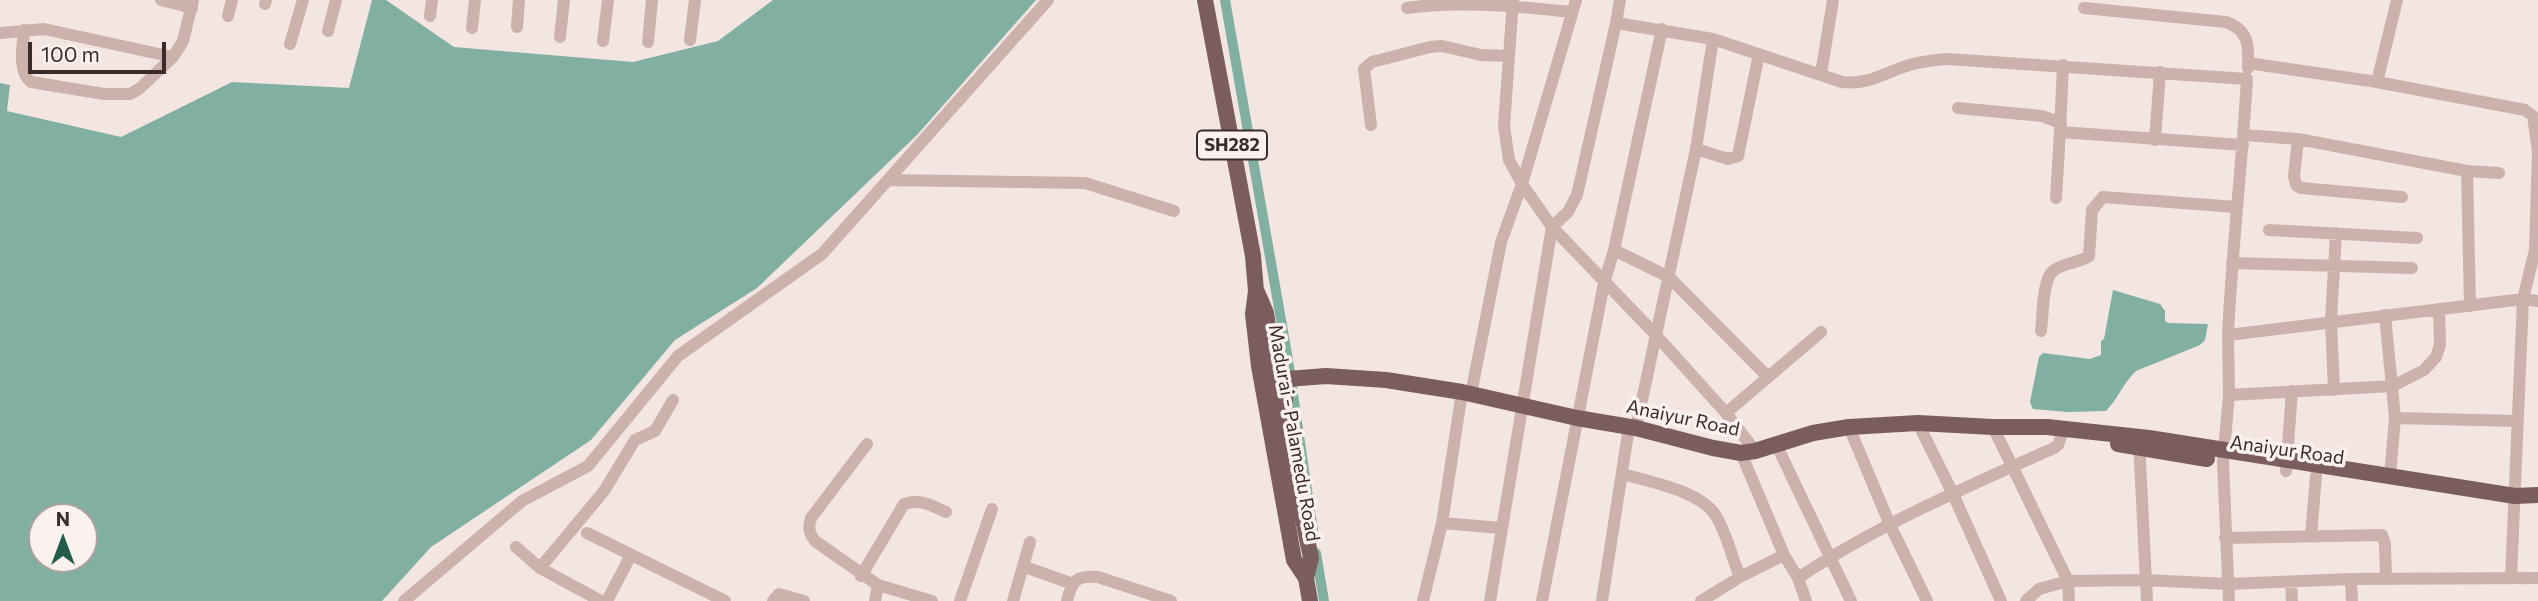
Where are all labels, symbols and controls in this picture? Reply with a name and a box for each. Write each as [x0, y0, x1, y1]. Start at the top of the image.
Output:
scale bar [32, 28, 170, 72]
text: 100 m [41, 41, 100, 66]
road number: SH282 [1197, 130, 1267, 160]
street label: Madurai - Palamedu Road [1264, 323, 1324, 543]
street label: Anaiyur Road [1624, 395, 1742, 441]
street label: Anaiyur Road [2229, 431, 2345, 469]
north arrow [28, 503, 98, 573]
text: N [56, 507, 70, 530]

